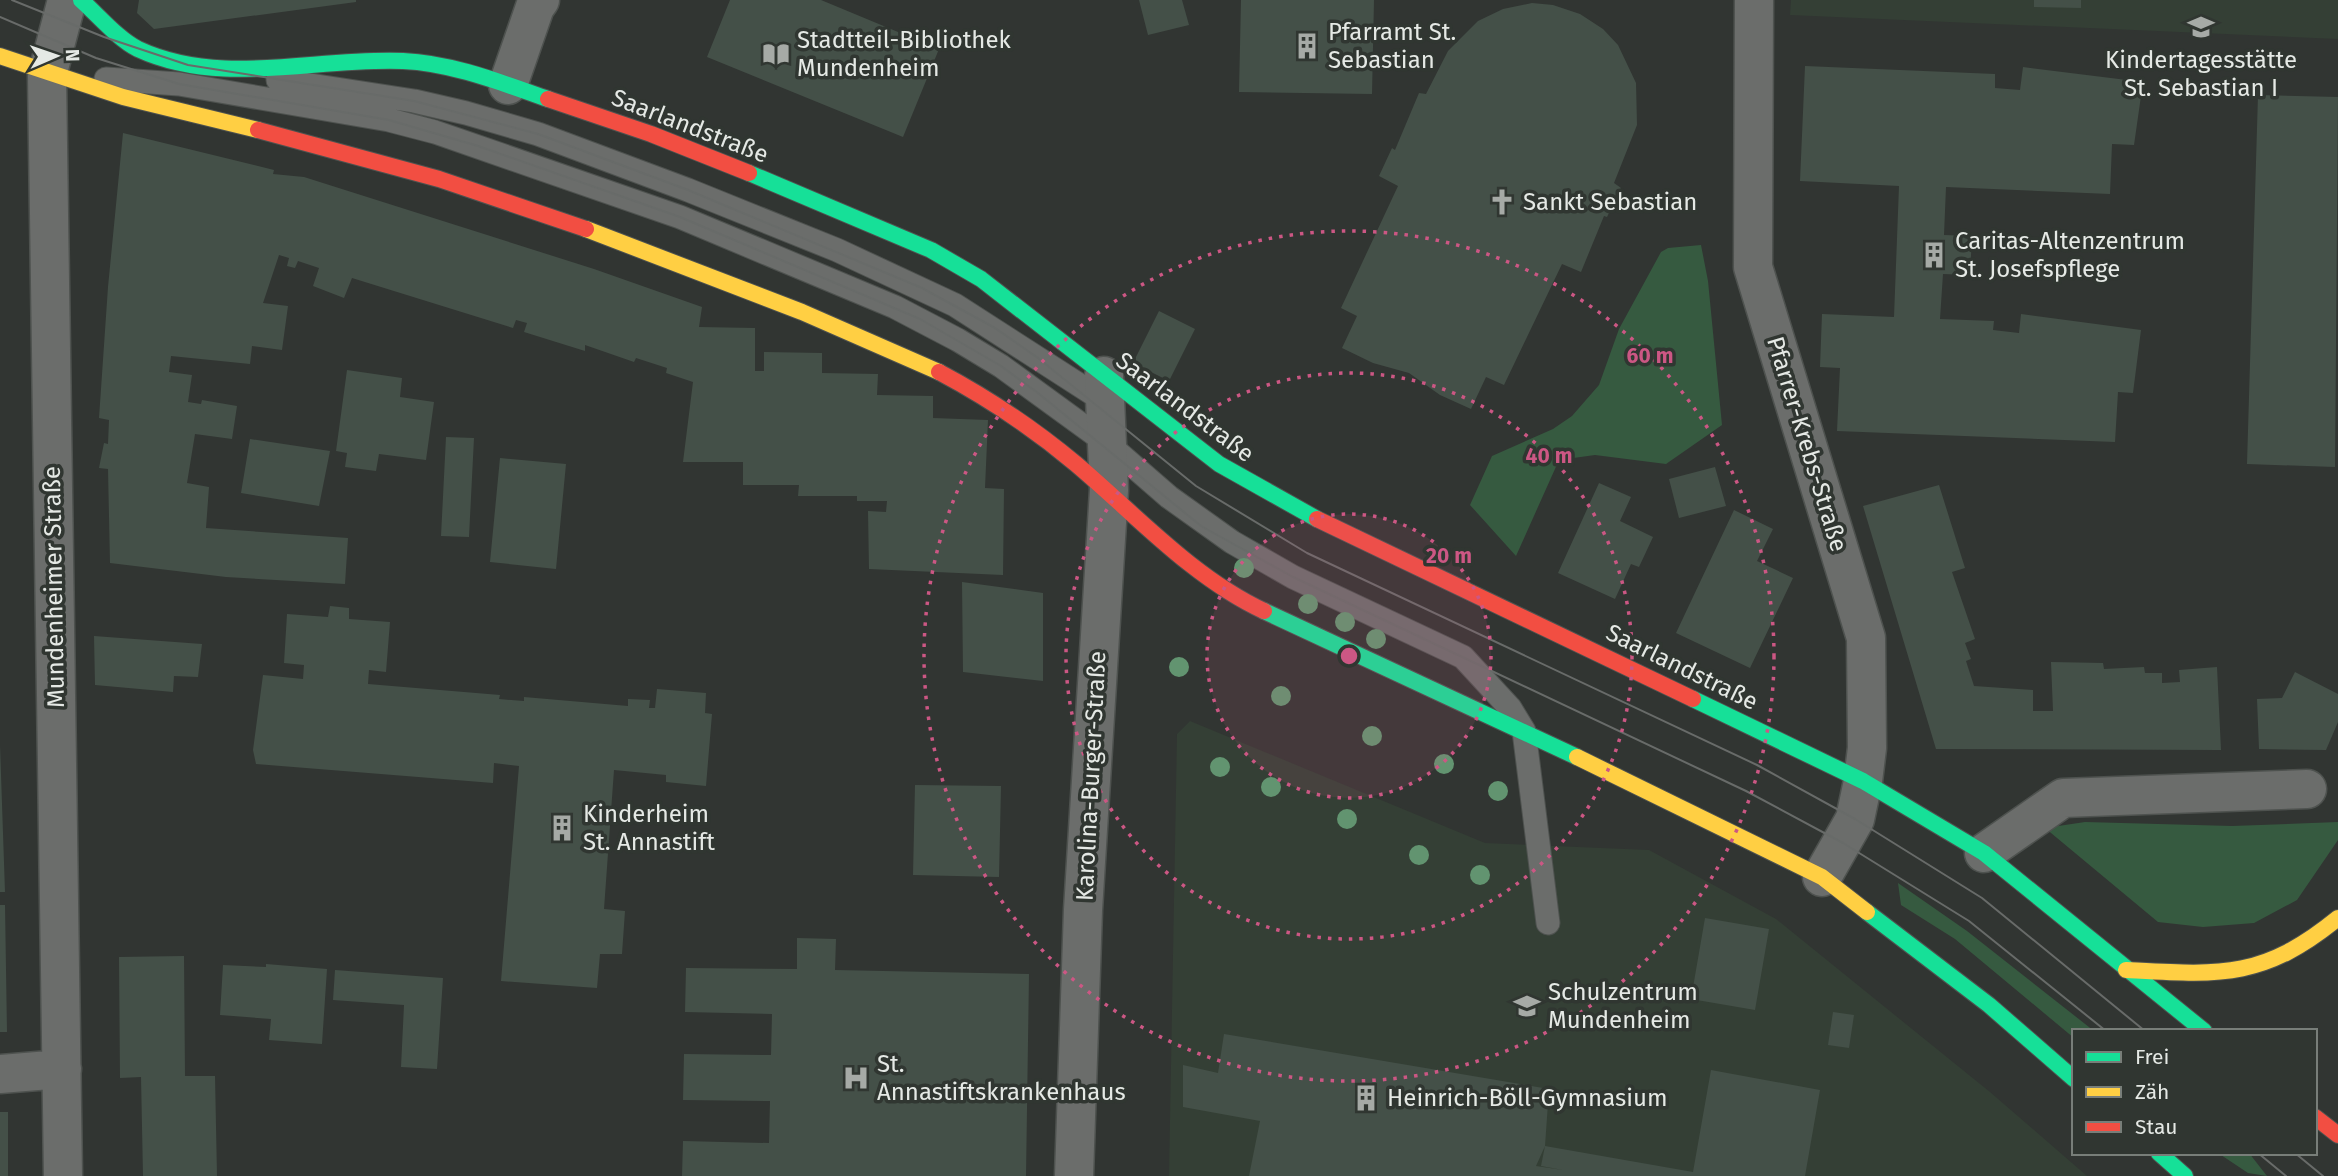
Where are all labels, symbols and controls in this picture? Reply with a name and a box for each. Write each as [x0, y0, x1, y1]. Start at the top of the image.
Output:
school or university icon: Kindertagesstätte St. Sebastian I [2186, 12, 2216, 42]
place label: Pfarramt St. Sebastian [1328, 18, 1456, 74]
north arrow [21, 21, 91, 91]
place label: Stadtteil-Bibliothek Mundenheim [797, 26, 1012, 82]
building icon: Pfarramt St. Sebastian [1292, 31, 1322, 61]
library icon: Stadtteil-Bibliothek Mundenheim [761, 39, 791, 69]
place label: Kindertagesstätte St. Sebastian I [2105, 46, 2297, 102]
text: N [61, 49, 84, 62]
street label: Saarlandstraße [608, 83, 772, 169]
church icon: Sankt Sebastian [1487, 187, 1517, 217]
place label: Sankt Sebastian [1523, 188, 1697, 216]
place label: Caritas-Altenzentrum St. Josefspflege [1955, 227, 2185, 283]
building icon: Caritas-Altenzentrum St. Josefspflege [1919, 240, 1949, 270]
street label: Pfarrer-Krebs-Straße [1761, 333, 1853, 555]
text: 60 m [1627, 343, 1673, 369]
street label: Saarlandstraße [1111, 346, 1259, 468]
text: 40 m [1526, 443, 1572, 469]
street label: Mundenheimer Straße [38, 466, 70, 708]
text: 20 m [1426, 543, 1472, 569]
street label: Saarlandstraße [1602, 618, 1762, 716]
centre of rings [1337, 644, 1361, 668]
street label: Karolina-Burger-Straße [1070, 650, 1112, 902]
place label: Kinderheim St. Annastift [583, 800, 715, 856]
building icon: Kinderheim St. Annastift [547, 813, 577, 843]
place label: Schulzentrum Mundenheim [1548, 978, 1698, 1034]
school or university icon: Schulzentrum Mundenheim [1512, 991, 1542, 1021]
legend [2072, 1029, 2317, 1155]
text: Frei [2135, 1044, 2169, 1070]
place label: St. Annastiftskrankenhaus [877, 1050, 1126, 1106]
hospital icon: St. Annastiftskrankenhaus [841, 1063, 871, 1093]
text: Zäh [2135, 1079, 2169, 1105]
building icon: Heinrich-Böll-Gymnasium [1351, 1083, 1381, 1113]
place label: Heinrich-Böll-Gymnasium [1387, 1084, 1668, 1112]
text: Stau [2135, 1114, 2178, 1140]

